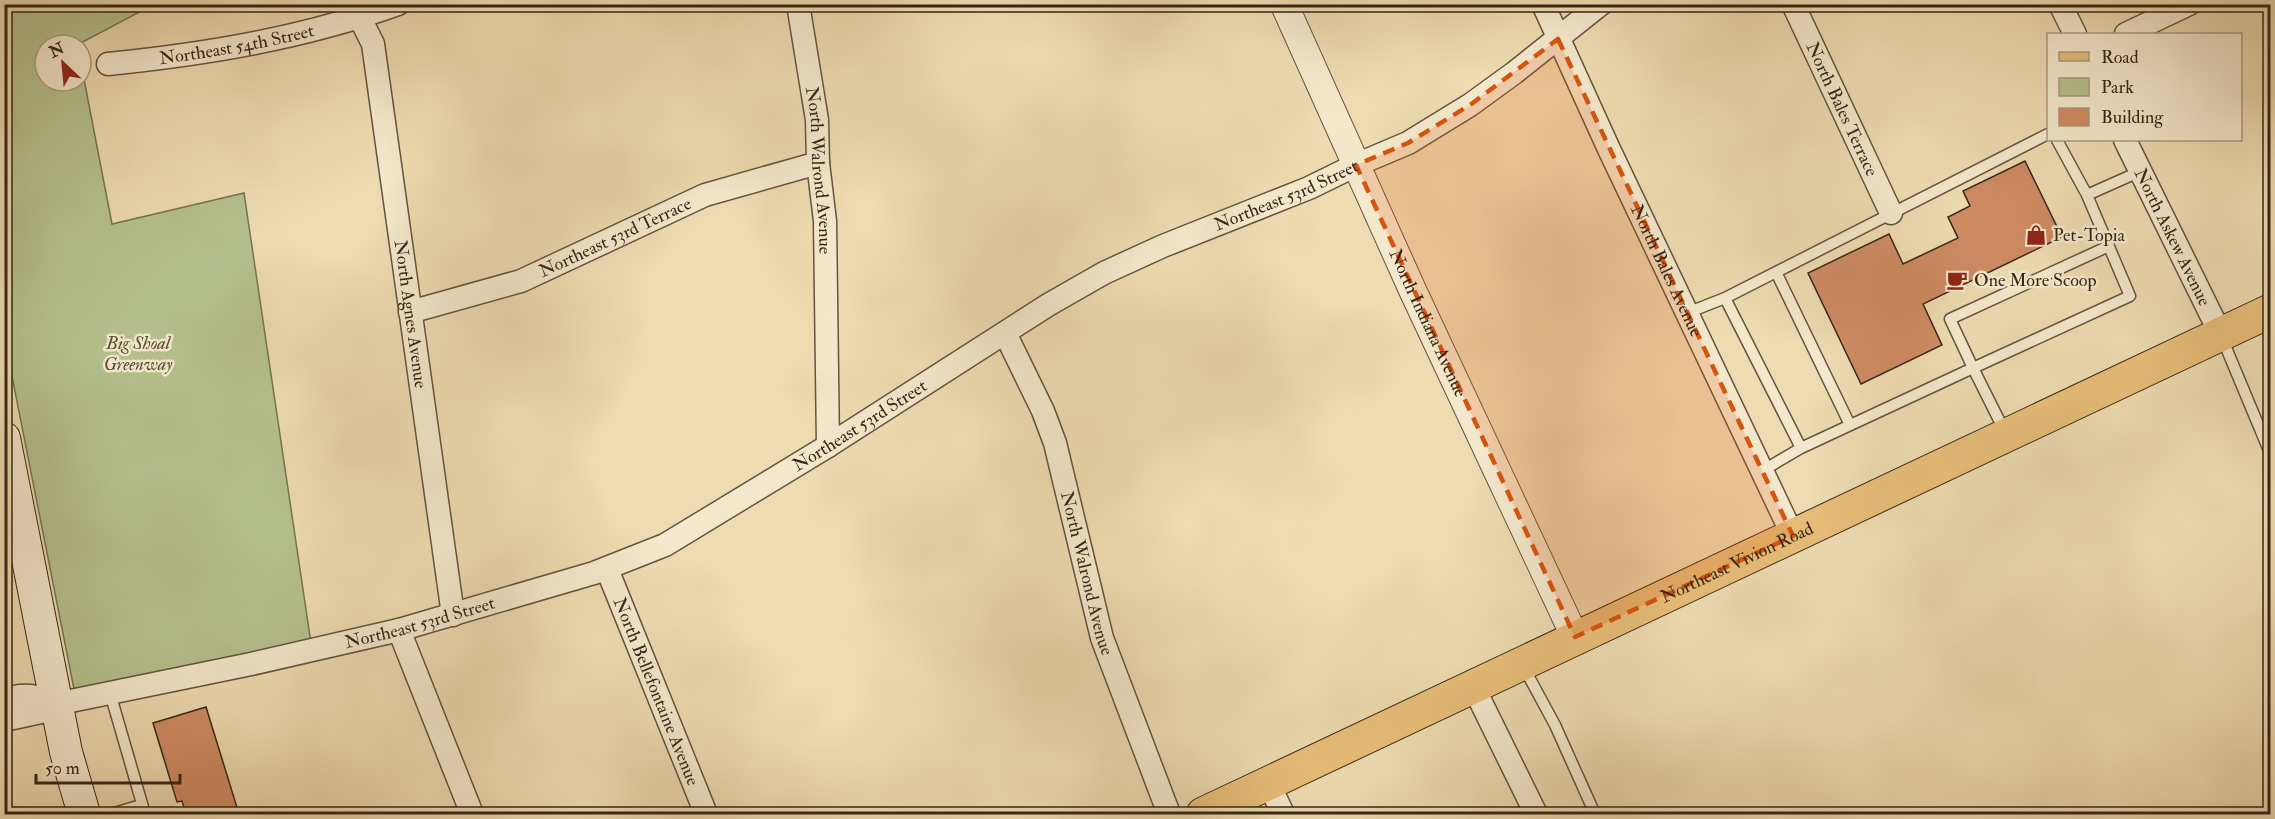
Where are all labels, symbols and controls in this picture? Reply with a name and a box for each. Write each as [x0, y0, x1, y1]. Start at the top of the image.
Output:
street label: Northeast 54th Street [158, 19, 316, 70]
north arrow [33, 33, 93, 93]
legend [2047, 33, 2242, 141]
text: N [45, 38, 68, 63]
street label: North Bales Terrace [1800, 38, 1883, 181]
text: Road [2101, 46, 2139, 69]
text: Park [2101, 76, 2134, 99]
street label: North Walrond Avenue [800, 85, 836, 255]
text: Building [2101, 106, 2164, 129]
street label: Northeast 53rd Street [1211, 155, 1362, 237]
street label: North Askew Avenue [2129, 164, 2216, 310]
street label: Northeast 53rd Terrace [535, 192, 695, 283]
street label: North Bales Avenue [1625, 201, 1708, 341]
shop icon: Pet-Topia [2024, 223, 2048, 247]
place label: Pet-Topia [2053, 224, 2126, 247]
street label: North Agnes Avenue [389, 239, 432, 390]
street label: North Indiana Avenue [1384, 246, 1472, 401]
cafe icon: One More Scoop [1945, 268, 1969, 292]
place label: One More Scoop [1974, 269, 2097, 292]
park label: Big Shoal Greenway [104, 332, 173, 376]
street label: Northeast 53rd Street [788, 375, 931, 477]
street label: North Walrond Avenue [1055, 489, 1119, 659]
street label: Northeast Vivion Road [1657, 517, 1817, 609]
street label: Northeast 53rd Street [343, 592, 498, 654]
street label: North Bellefontaine Avenue [608, 594, 704, 789]
scale bar [36, 747, 180, 785]
text: 50 m [45, 757, 80, 780]

